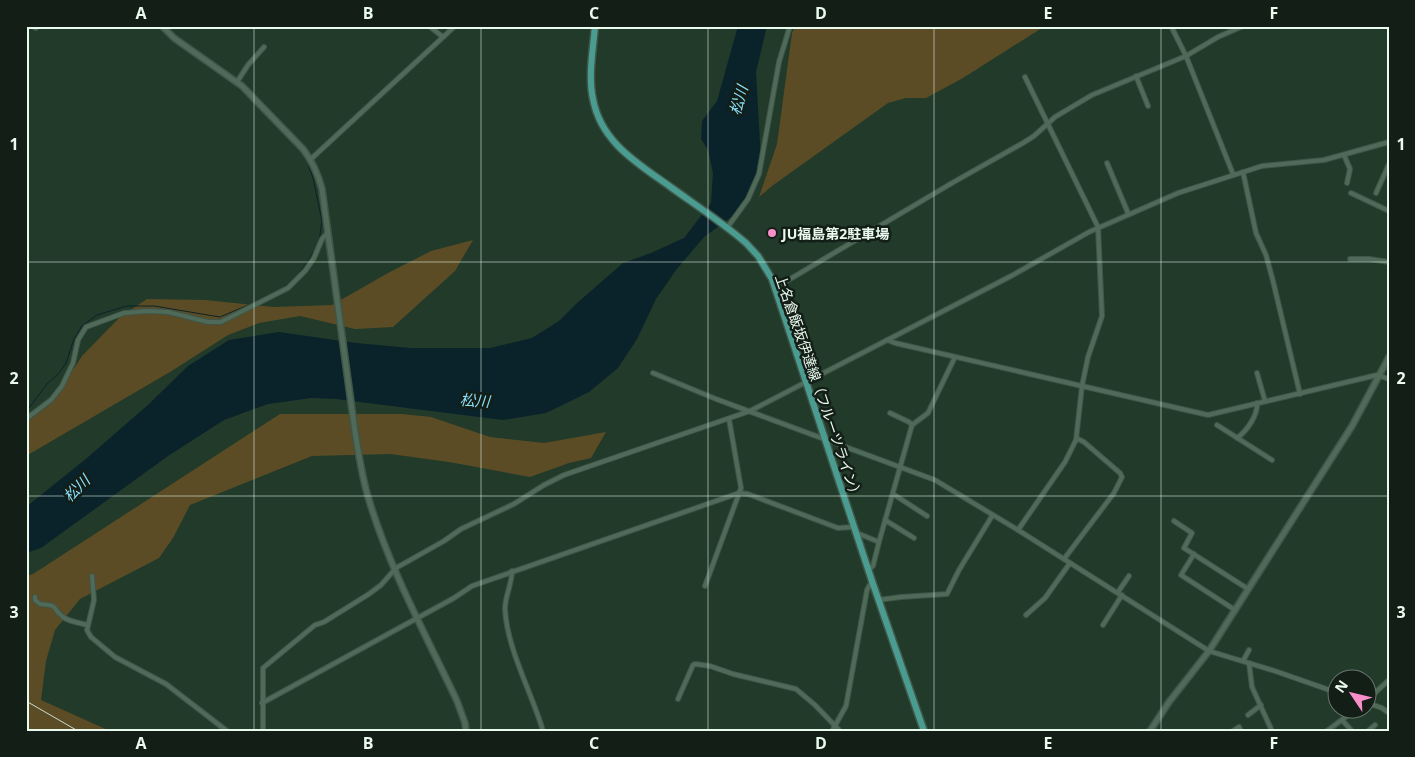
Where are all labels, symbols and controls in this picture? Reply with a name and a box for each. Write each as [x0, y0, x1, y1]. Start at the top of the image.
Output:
text: A [135, 2, 147, 24]
text: B [363, 2, 373, 24]
text: C [589, 2, 599, 24]
text: D [815, 2, 827, 24]
text: E [1044, 2, 1053, 24]
text: F [1270, 2, 1278, 24]
water label: 松川 [724, 81, 752, 117]
text: 1 [9, 133, 19, 155]
text: 1 [1396, 133, 1406, 155]
place label: JU福島第2駐車場 [780, 224, 889, 243]
marker: JU福島第2駐車場 [766, 227, 778, 239]
street label: 上名倉飯坂伊達線（フルーツライン） [771, 272, 867, 502]
text: 2 [9, 367, 19, 389]
text: 2 [1396, 367, 1406, 389]
water label: 松川 [459, 389, 493, 411]
water label: 松川 [58, 469, 95, 506]
text: 3 [9, 601, 19, 623]
text: 3 [1396, 601, 1406, 623]
north arrow [1328, 670, 1378, 720]
text: N [1330, 676, 1352, 696]
text: A [135, 732, 147, 754]
text: B [363, 732, 373, 754]
text: C [589, 732, 599, 754]
text: D [815, 732, 827, 754]
text: E [1044, 732, 1053, 754]
text: F [1270, 732, 1278, 754]

